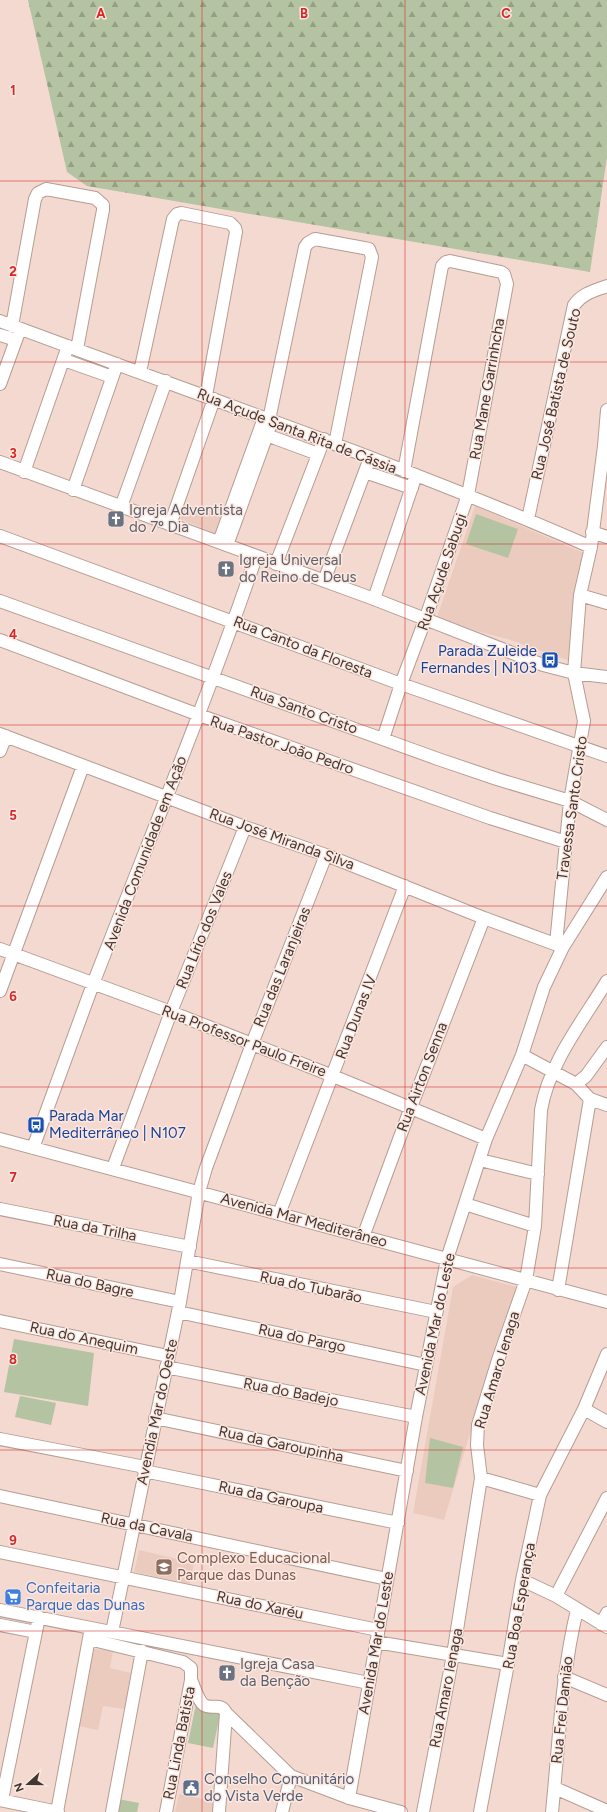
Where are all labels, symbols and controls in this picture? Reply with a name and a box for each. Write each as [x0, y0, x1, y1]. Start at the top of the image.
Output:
text: A [96, 6, 106, 21]
text: B [300, 6, 308, 21]
text: C [501, 6, 511, 21]
text: 1 [10, 83, 16, 98]
text: 2 [9, 264, 17, 279]
street label: Rua José Batista de Souto [527, 306, 585, 482]
street label: Rua Mane Garrinhcha [466, 317, 508, 461]
street label: Rua Açude Santa Rita de Cássia [195, 384, 399, 478]
text: 3 [9, 446, 17, 461]
place label: Igreja Adventista do 7º Dia [129, 501, 243, 536]
church icon: Igreja Adventista do 7º Dia [106, 509, 126, 529]
street label: Rua Açude Sabugi [414, 511, 470, 633]
place label: Igreja Universal do Reino de Deus [239, 551, 357, 586]
church icon: Igreja Universal do Reino de Deus [216, 559, 236, 579]
street label: Rua Canto da Floresta [231, 612, 375, 682]
text: 4 [9, 627, 17, 642]
place label: Parada Zuleide Fernandes | N103 [420, 642, 537, 677]
bus stop icon: Parada Zuleide Fernandes | N103 [540, 650, 560, 670]
street label: Rua Santo Cristo [248, 682, 360, 738]
street label: Rua Pastor João Pedro [208, 712, 357, 778]
street label: Travessa Santo Cristo [553, 735, 591, 881]
street label: Avenida Comunidade em Ação [100, 753, 191, 953]
street label: Rua José Miranda Silva [207, 804, 357, 874]
text: 5 [9, 808, 17, 823]
street label: Rua Lírio dos Vales [172, 868, 236, 992]
street label: Rua das Laranjeiras [250, 904, 314, 1030]
street label: Rua Dunas IV [332, 972, 381, 1062]
text: 6 [9, 989, 17, 1004]
street label: Rua Professor Paulo Freire [159, 1001, 329, 1081]
street label: Rua Airton Senna [393, 1020, 451, 1134]
place label: Parada Mar Mediterrâneo | N107 [49, 1107, 186, 1142]
bus stop icon: Parada Mar Mediterrâneo | N107 [26, 1115, 46, 1135]
text: 7 [9, 1170, 17, 1185]
street label: Avenida Mar Mediterâneo [219, 1189, 390, 1251]
street label: Rua da Trilha [52, 1211, 138, 1245]
street label: Avenida Mar do Leste [411, 1251, 459, 1397]
street label: Rua do Bagre [45, 1265, 135, 1301]
street label: Rua do Tubarão [258, 1267, 364, 1307]
street label: Rua Amaro Ienaga [471, 1309, 523, 1431]
street label: Rua do Anequim [28, 1318, 140, 1358]
street label: Rua do Pargo [257, 1320, 348, 1356]
street label: Avendia Mar do Oeste [133, 1337, 181, 1487]
text: 8 [9, 1352, 17, 1367]
street label: Rua do Badejo [242, 1374, 341, 1410]
street label: Rua da Garoupinha [217, 1422, 345, 1466]
street label: Rua da Garoupa [217, 1477, 325, 1517]
street label: Rua da Cavala [99, 1508, 195, 1546]
text: 9 [9, 1533, 17, 1548]
street label: Rua Boa Esperança [499, 1541, 539, 1671]
place label: Complexo Educacional Parque das Dunas [177, 1549, 330, 1584]
school or university icon: Complexo Educacional Parque das Dunas [154, 1557, 174, 1577]
street label: Avenida Mar do Leste [355, 1570, 397, 1716]
place label: Confeitaria Parque das Dunas [26, 1579, 145, 1614]
supermarket icon: Confeitaria Parque das Dunas [3, 1587, 23, 1607]
street label: Rua do Xaréu [215, 1587, 305, 1623]
street label: Rua Amaro Ienaga [426, 1626, 466, 1750]
place label: Igreja Casa da Benção [240, 1655, 315, 1690]
street label: Rua Frei Damião [547, 1655, 577, 1765]
church icon: Igreja Casa da Benção [217, 1663, 237, 1683]
street label: Rua Linda Batista [159, 1685, 199, 1801]
north arrow [8, 1764, 48, 1804]
place label: Conselho Comunitário do Vista Verde [204, 1770, 354, 1805]
public building icon: Conselho Comunitário do Vista Verde [181, 1778, 201, 1798]
text: N [12, 1781, 27, 1794]

